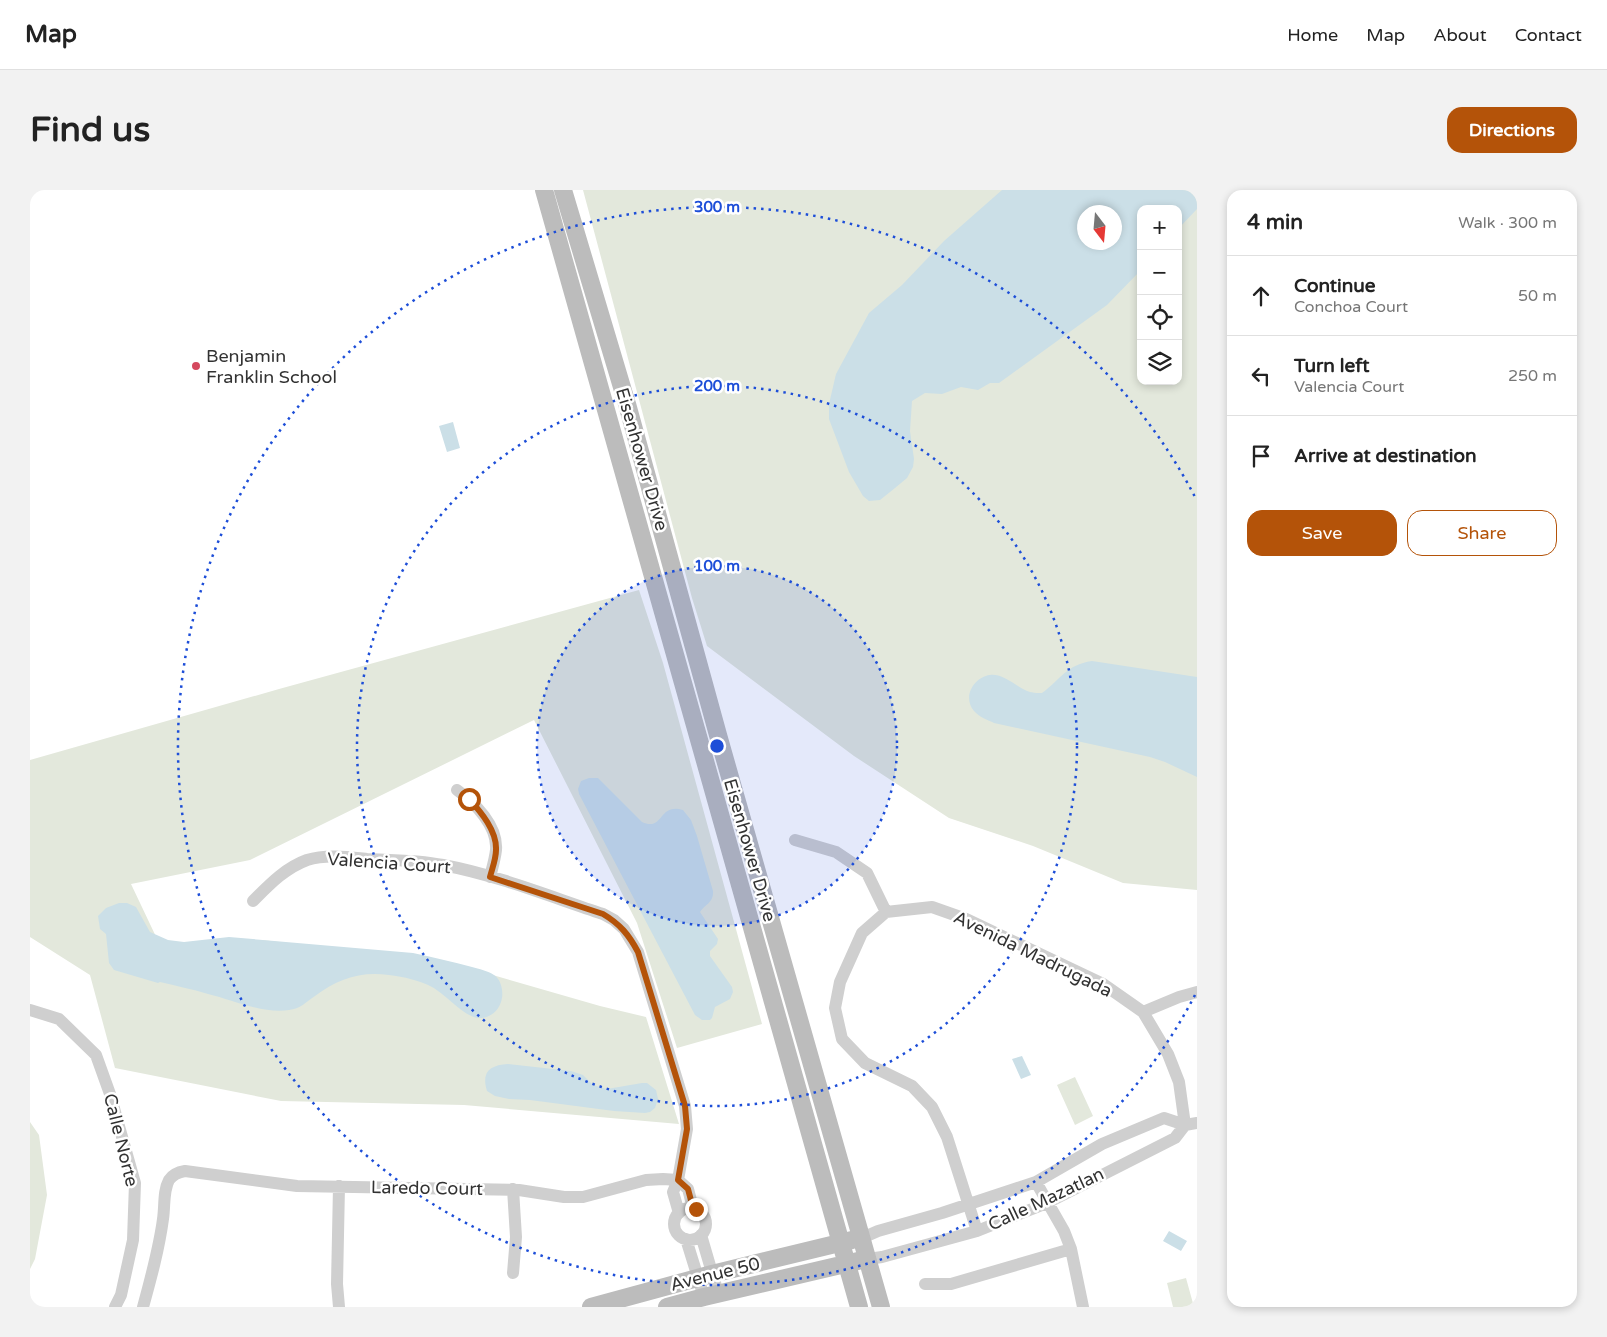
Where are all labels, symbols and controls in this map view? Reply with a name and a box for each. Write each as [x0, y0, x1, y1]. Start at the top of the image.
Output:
text: Map [25, 20, 77, 49]
text: Home [1287, 24, 1338, 46]
text: Map [1366, 24, 1405, 46]
text: About [1433, 24, 1487, 46]
text: Contact [1515, 24, 1582, 46]
button: Directions [1447, 107, 1577, 153]
text: Find us [30, 109, 150, 151]
text: 300 m [694, 198, 740, 216]
north arrow [1077, 205, 1122, 250]
map controls [1137, 205, 1182, 385]
button: + [1137, 205, 1182, 250]
text: 4 min [1247, 210, 1303, 235]
text: Walk · 300 m [1458, 213, 1557, 233]
button: − [1137, 250, 1182, 295]
text: Continue [1294, 275, 1376, 297]
icon: ahead [1247, 282, 1275, 310]
text: 50 m [1518, 286, 1557, 306]
button: locate [1137, 295, 1182, 340]
text: Conchoa Court [1294, 297, 1408, 317]
button: layers [1137, 340, 1182, 385]
place label: Benjamin Franklin School [206, 345, 337, 388]
text: Turn left [1294, 355, 1370, 377]
marker: Benjamin Franklin School [190, 360, 202, 372]
icon: left [1247, 362, 1275, 390]
text: 250 m [1508, 366, 1557, 386]
text: 200 m [694, 377, 740, 395]
text: Valencia Court [1294, 377, 1404, 397]
street label: Eisenhower Drive [611, 385, 673, 533]
icon: arrive [1247, 442, 1275, 470]
text: Arrive at destination [1294, 445, 1477, 467]
button: Save [1247, 510, 1397, 556]
button: Share [1407, 510, 1557, 556]
text: 100 m [694, 557, 740, 575]
centre of rings [708, 737, 726, 755]
street label: Eisenhower Drive [719, 776, 781, 924]
route start [458, 788, 481, 811]
street label: Valencia Court [326, 848, 452, 878]
street label: Avenida Madrugada [950, 906, 1116, 1002]
street label: Calle Norte [99, 1091, 143, 1189]
street label: Calle Mazatlan [985, 1163, 1107, 1235]
street label: Laredo Court [371, 1176, 483, 1200]
route end [685, 1198, 708, 1221]
street label: Avenue 50 [668, 1252, 762, 1296]

